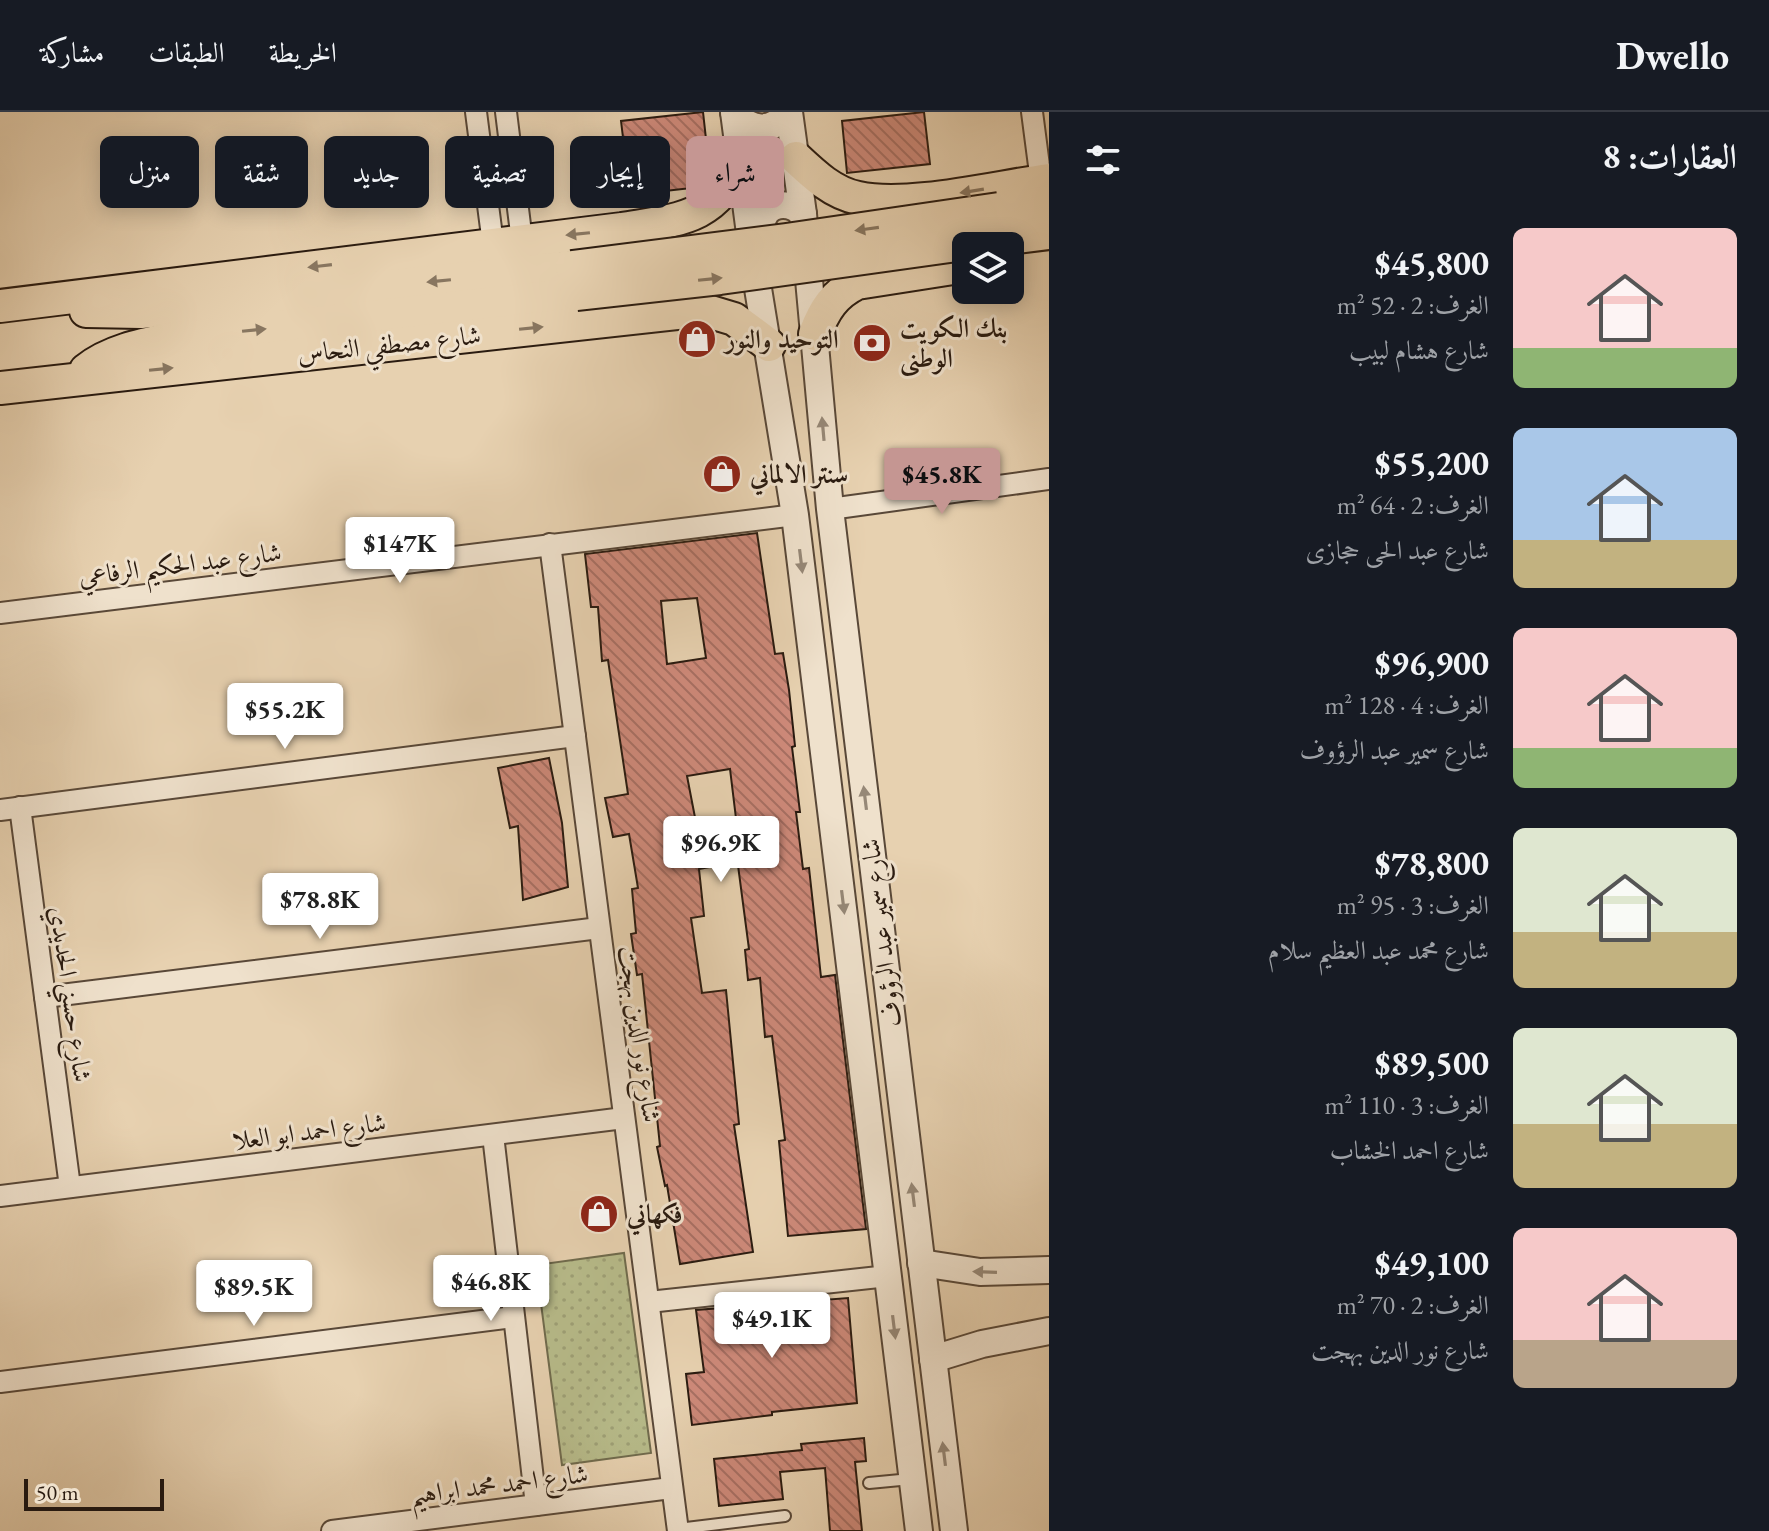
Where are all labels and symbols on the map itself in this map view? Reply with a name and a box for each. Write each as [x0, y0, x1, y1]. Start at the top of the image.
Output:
one-way arrow [959, 185, 984, 198]
one-way arrow [854, 223, 879, 236]
one-way arrow [565, 228, 590, 241]
one-way arrow [307, 259, 332, 272]
one-way arrow [697, 273, 722, 286]
one-way arrow [426, 274, 451, 287]
place label: بنك الكويت الوطنى [900, 311, 1007, 377]
street label: شارع مصطفي النحاس [296, 317, 483, 379]
shop icon: التوحيد والنور [676, 318, 718, 360]
one-way arrow [518, 321, 543, 334]
place label: التوحيد والنور [722, 322, 839, 356]
bank icon: بنك الكويت الوطنى [851, 322, 893, 364]
one-way arrow [241, 323, 266, 336]
one-way arrow [149, 363, 174, 376]
one-way arrow [816, 416, 829, 441]
pin: $45.8K [877, 448, 1007, 516]
shop icon: سنتر الالماني [701, 453, 743, 495]
place label: سنتر الالماني [749, 457, 848, 496]
pin: $147K [344, 517, 456, 585]
street label: شارع عبد الحكيم الرفاعي [77, 535, 284, 602]
one-way arrow [795, 549, 808, 574]
pin: $55.2K [220, 683, 350, 751]
one-way arrow [858, 786, 871, 811]
pin: $96.9K [656, 816, 786, 884]
street label: شارع سمير عبد الرؤوف [853, 836, 914, 1029]
pin: $78.8K [255, 873, 385, 941]
one-way arrow [836, 890, 849, 915]
street label: شارع حسني الحديدي [35, 904, 100, 1085]
street label: شارع نور الدين بهجت [606, 943, 669, 1125]
street label: شارع احمد ابو العلا [230, 1105, 389, 1162]
one-way arrow [906, 1183, 919, 1208]
shop icon: فكهاني [578, 1193, 620, 1235]
place label: فكهاني [626, 1197, 683, 1236]
pin: $46.8K [426, 1255, 556, 1323]
pin: $89.5K [189, 1260, 319, 1328]
one-way arrow [972, 1265, 997, 1278]
pin: $49.1K [707, 1292, 837, 1360]
one-way arrow [888, 1315, 901, 1340]
one-way arrow [938, 1441, 951, 1466]
street label: شارع احمد محمد ابراهيم [408, 1456, 591, 1521]
scale bar [24, 1475, 164, 1511]

